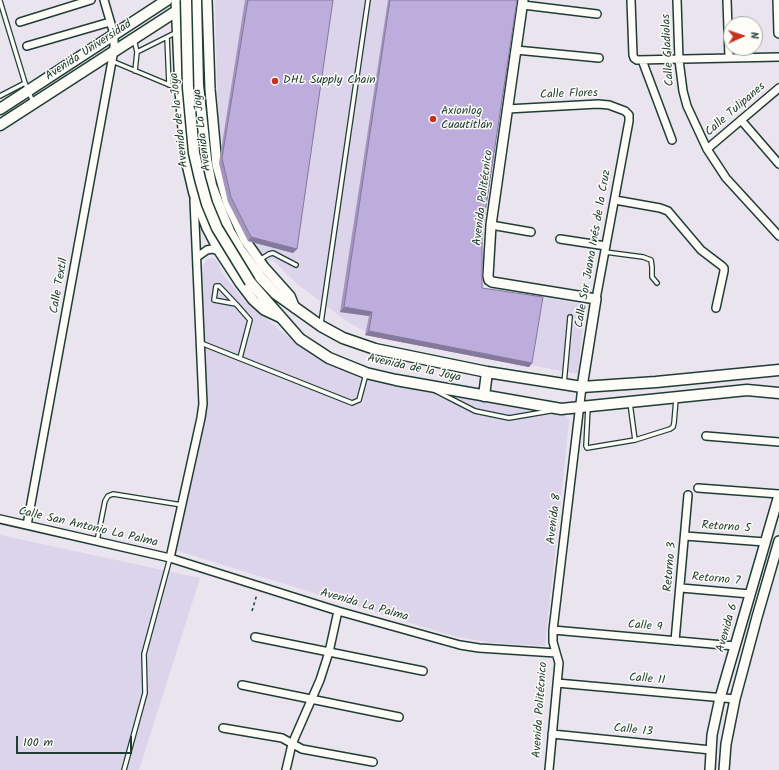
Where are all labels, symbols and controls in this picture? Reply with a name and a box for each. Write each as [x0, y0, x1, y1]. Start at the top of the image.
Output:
street label: Calle Gladiolas [660, 13, 678, 87]
north arrow [723, 16, 763, 56]
street label: Avenida Universidad [43, 18, 135, 84]
text: N [745, 31, 763, 39]
street label: Avenida de la Joya [168, 72, 192, 168]
place label: DHL Supply Chain [283, 74, 376, 88]
marker: DHL Supply Chain [270, 76, 280, 86]
street label: Calle Tulipanes [703, 80, 769, 140]
street label: Calle Flores [540, 87, 598, 103]
street label: Avenida La Joya [191, 88, 215, 172]
place label: Axionlog Cuautitlán [441, 105, 493, 133]
marker: Axionlog Cuautitlán [428, 114, 438, 124]
street label: Avenida Politécnico [471, 149, 497, 247]
street label: Calle Sor Juana Inés de la Cruz [573, 169, 615, 329]
street label: Calle Textil [48, 257, 72, 315]
street label: Avenida de la Joya [366, 352, 462, 386]
street label: Avenida 8 [545, 493, 565, 545]
street label: Calle San Antonio La Palma [17, 505, 159, 551]
street label: Retorno 5 [701, 519, 751, 537]
street label: Retorno 3 [662, 541, 680, 593]
street label: Retorno 7 [691, 571, 741, 589]
street label: Avenida La Palma [318, 587, 410, 625]
street label: Avenida 6 [714, 602, 742, 654]
street label: Calle 9 [627, 618, 663, 636]
street label: Avenida Politécnico [530, 661, 552, 759]
street label: Calle 11 [628, 671, 666, 689]
street label: Calle 13 [613, 722, 653, 740]
scale bar [18, 728, 134, 754]
text: 100 m [23, 733, 53, 752]

